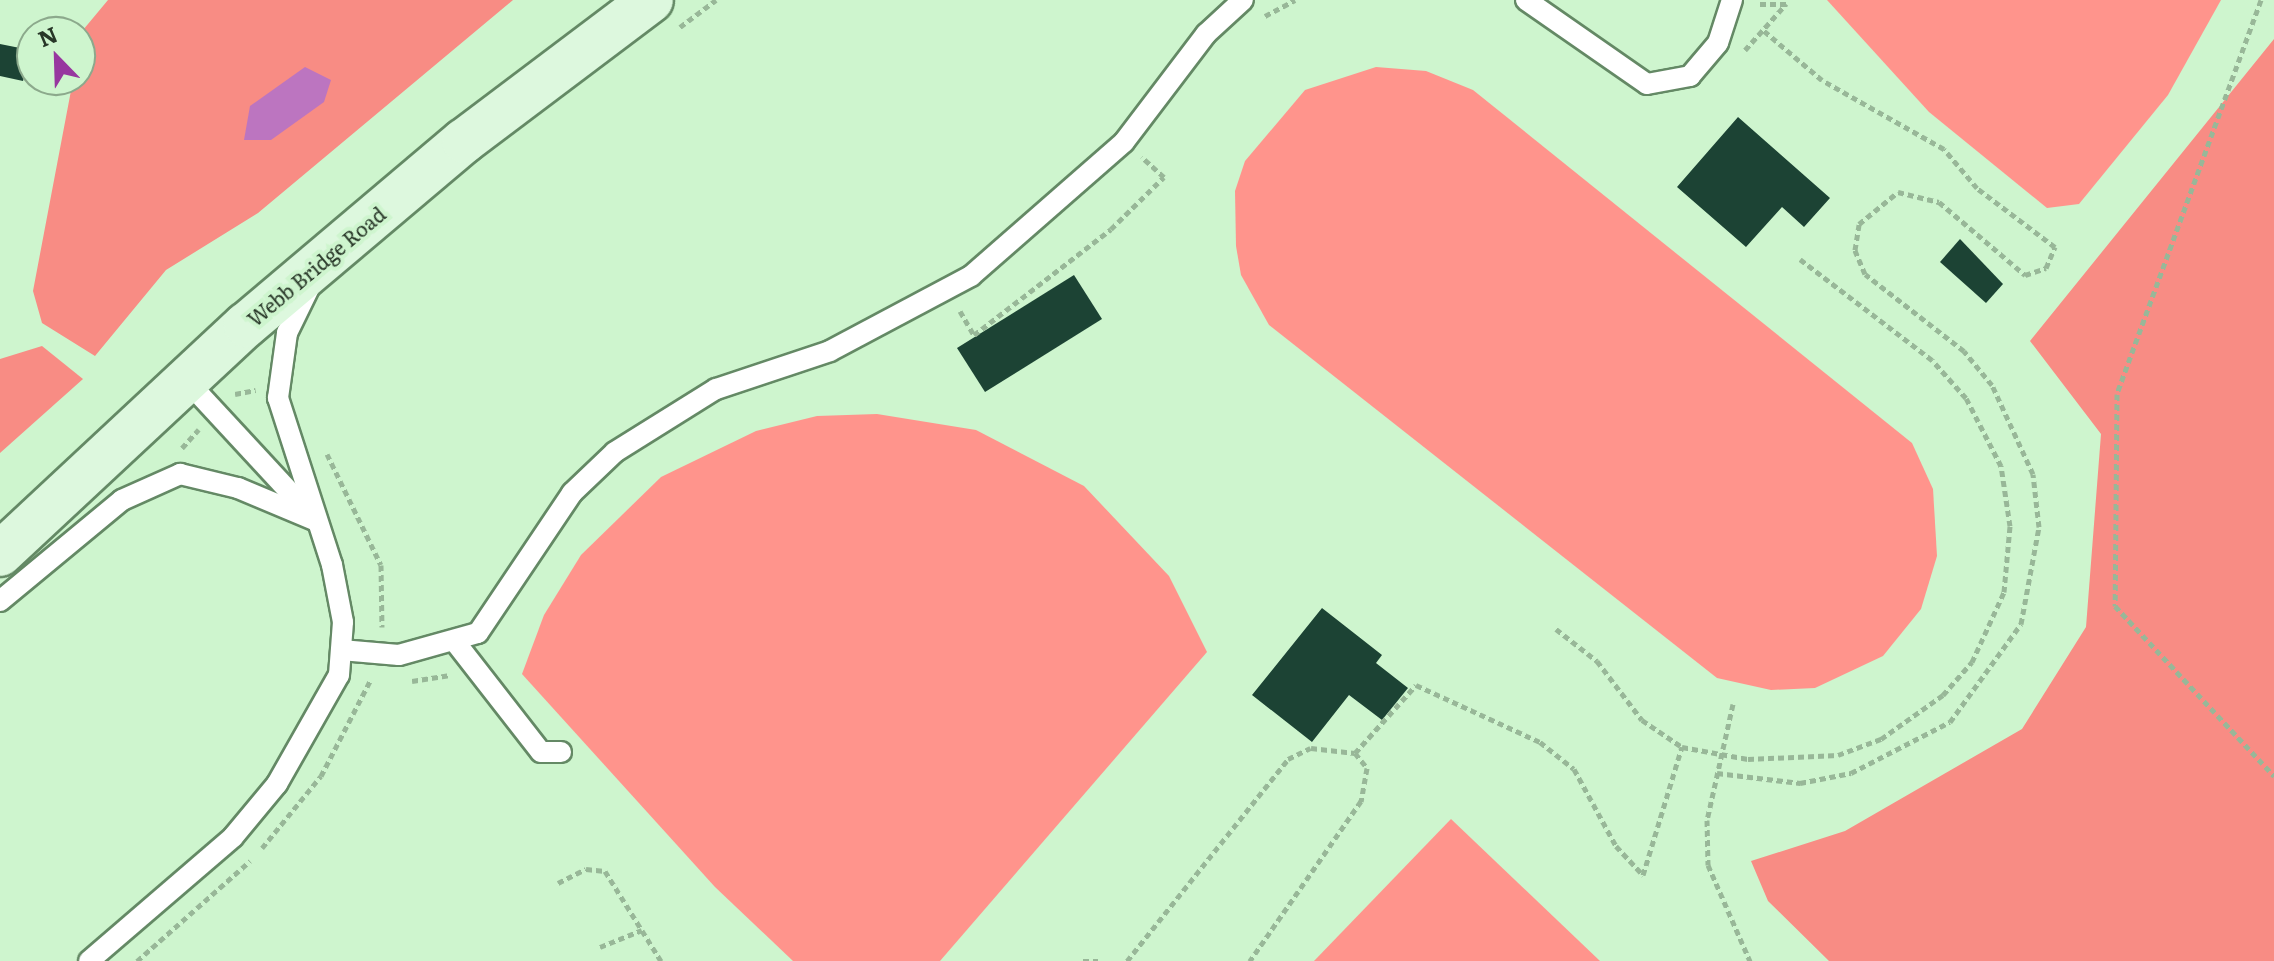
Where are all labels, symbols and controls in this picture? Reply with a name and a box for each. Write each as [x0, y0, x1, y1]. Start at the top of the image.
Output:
north arrow [16, 16, 96, 96]
text: N [32, 16, 62, 54]
street label: Webb Bridge Road [242, 201, 390, 331]

